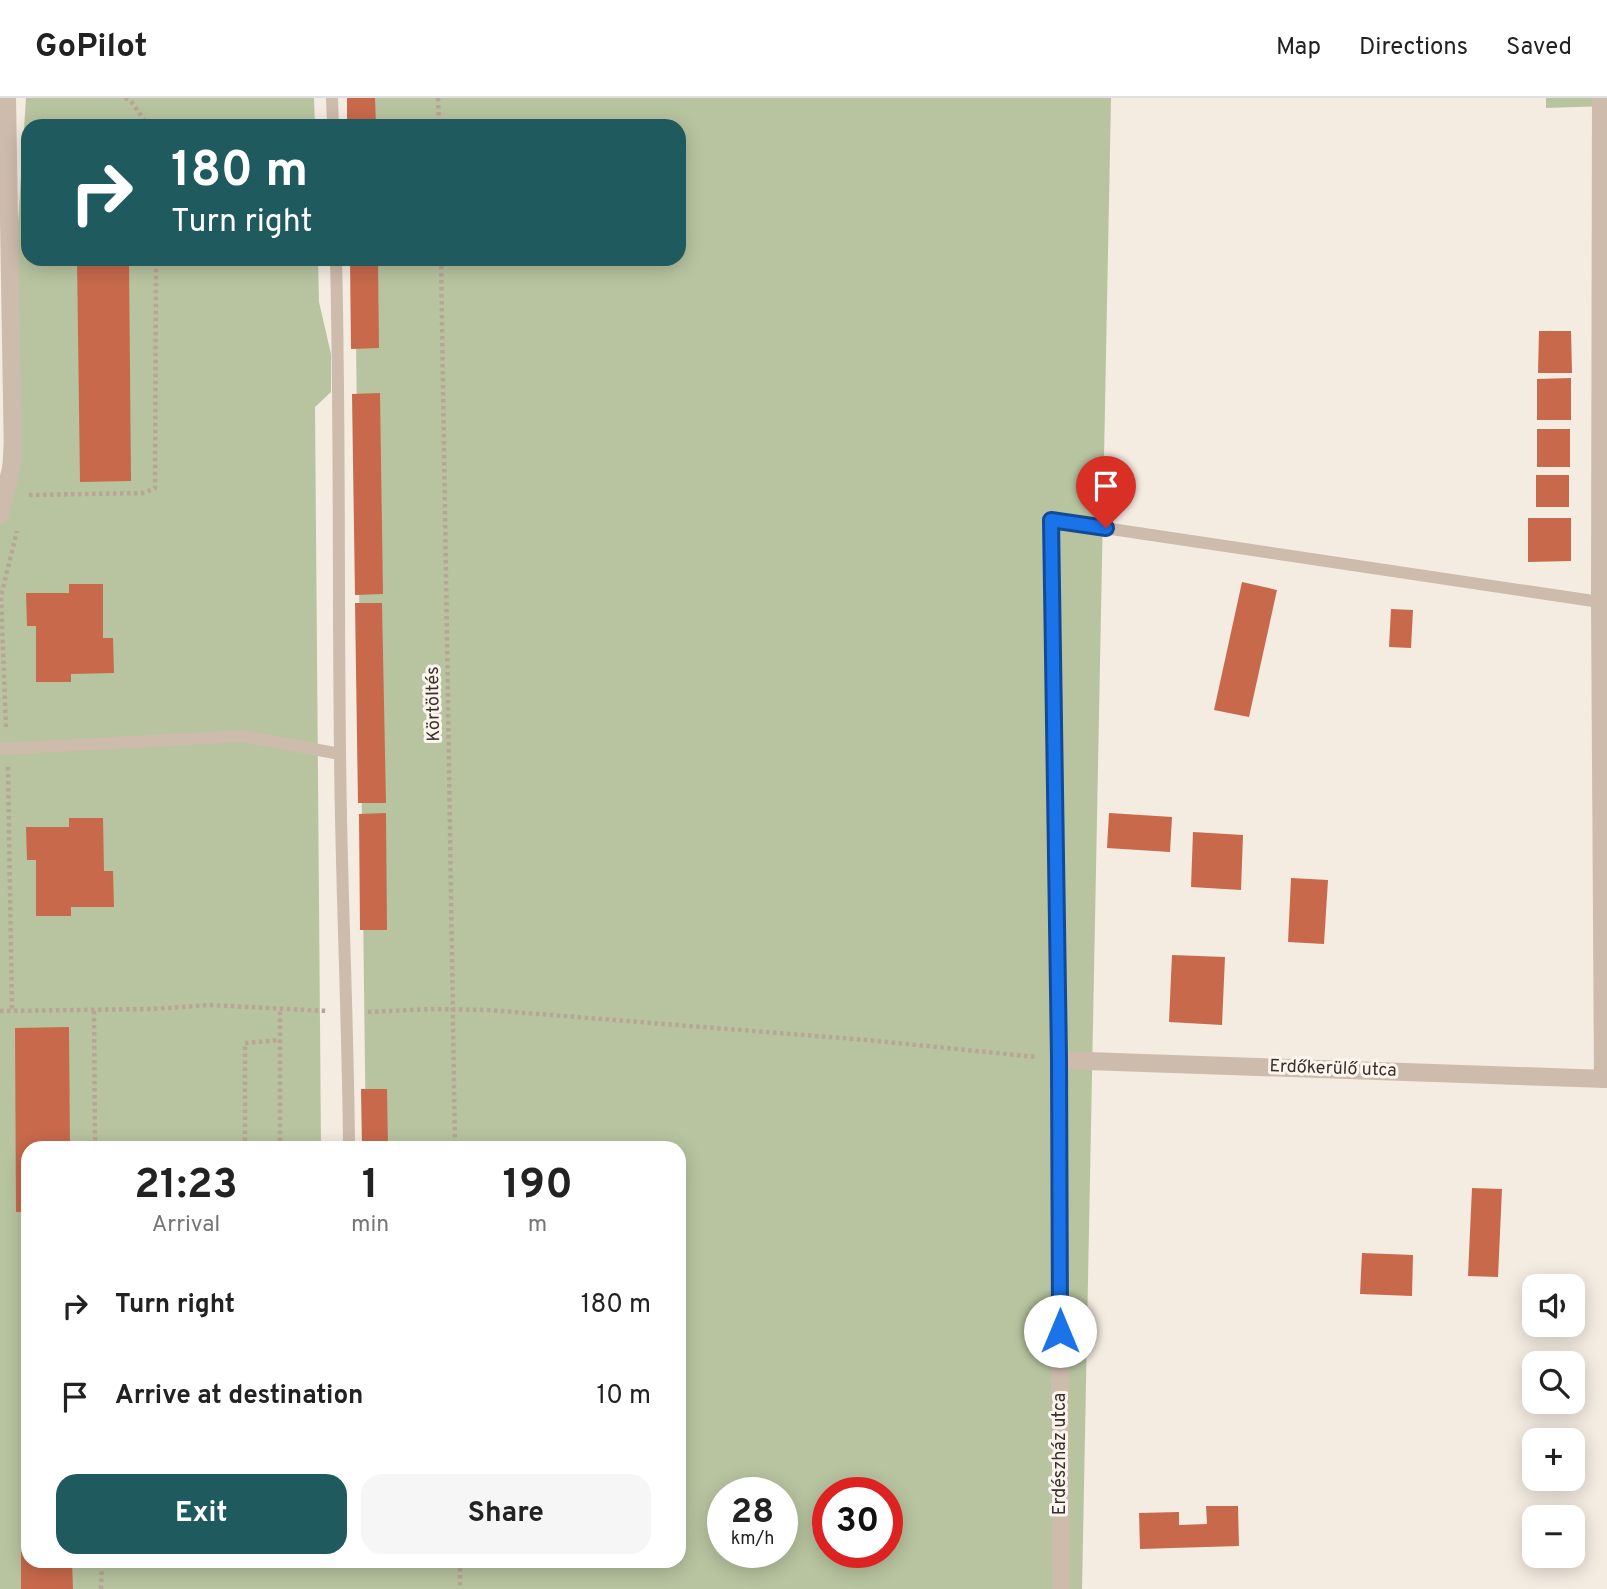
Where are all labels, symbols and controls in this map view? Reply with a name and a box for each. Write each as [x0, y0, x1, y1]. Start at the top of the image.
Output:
text: GoPilot [35, 27, 148, 69]
text: Map [1276, 33, 1321, 63]
text: Directions [1359, 33, 1468, 63]
text: Saved [1506, 33, 1572, 63]
text: 180 m [171, 142, 308, 204]
icon: right [56, 147, 147, 238]
text: Turn right [171, 203, 313, 243]
pin [1076, 456, 1136, 528]
icon: arrive [1087, 467, 1125, 505]
street label: Körtöltés [422, 666, 446, 742]
street label: Erdőkerülő utca [1269, 1055, 1397, 1083]
text: 21:23 [134, 1160, 238, 1213]
text: 1 [362, 1160, 378, 1213]
text: 190 [502, 1160, 573, 1213]
text: Arrival [152, 1211, 220, 1240]
text: min [351, 1211, 389, 1240]
text: m [528, 1211, 547, 1240]
map controls [1522, 1274, 1585, 1568]
button: sound [1522, 1274, 1585, 1337]
icon: right [56, 1287, 94, 1325]
text: Turn right [115, 1289, 235, 1322]
text: 180 m [581, 1289, 651, 1322]
position arrow [1023, 1294, 1097, 1368]
button: search [1522, 1351, 1585, 1414]
icon: arrive [56, 1378, 94, 1416]
text: Arrive at destination [115, 1380, 363, 1413]
text: 10 m [596, 1380, 651, 1413]
street label: Erdészház utca [1049, 1393, 1072, 1515]
button: + [1522, 1428, 1585, 1491]
button: Exit [56, 1474, 347, 1554]
button: Share [361, 1474, 651, 1554]
speed limit sign: 30 [812, 1477, 903, 1568]
text: 28 [731, 1491, 774, 1535]
button: − [1522, 1505, 1585, 1568]
text: km/h [731, 1528, 774, 1551]

